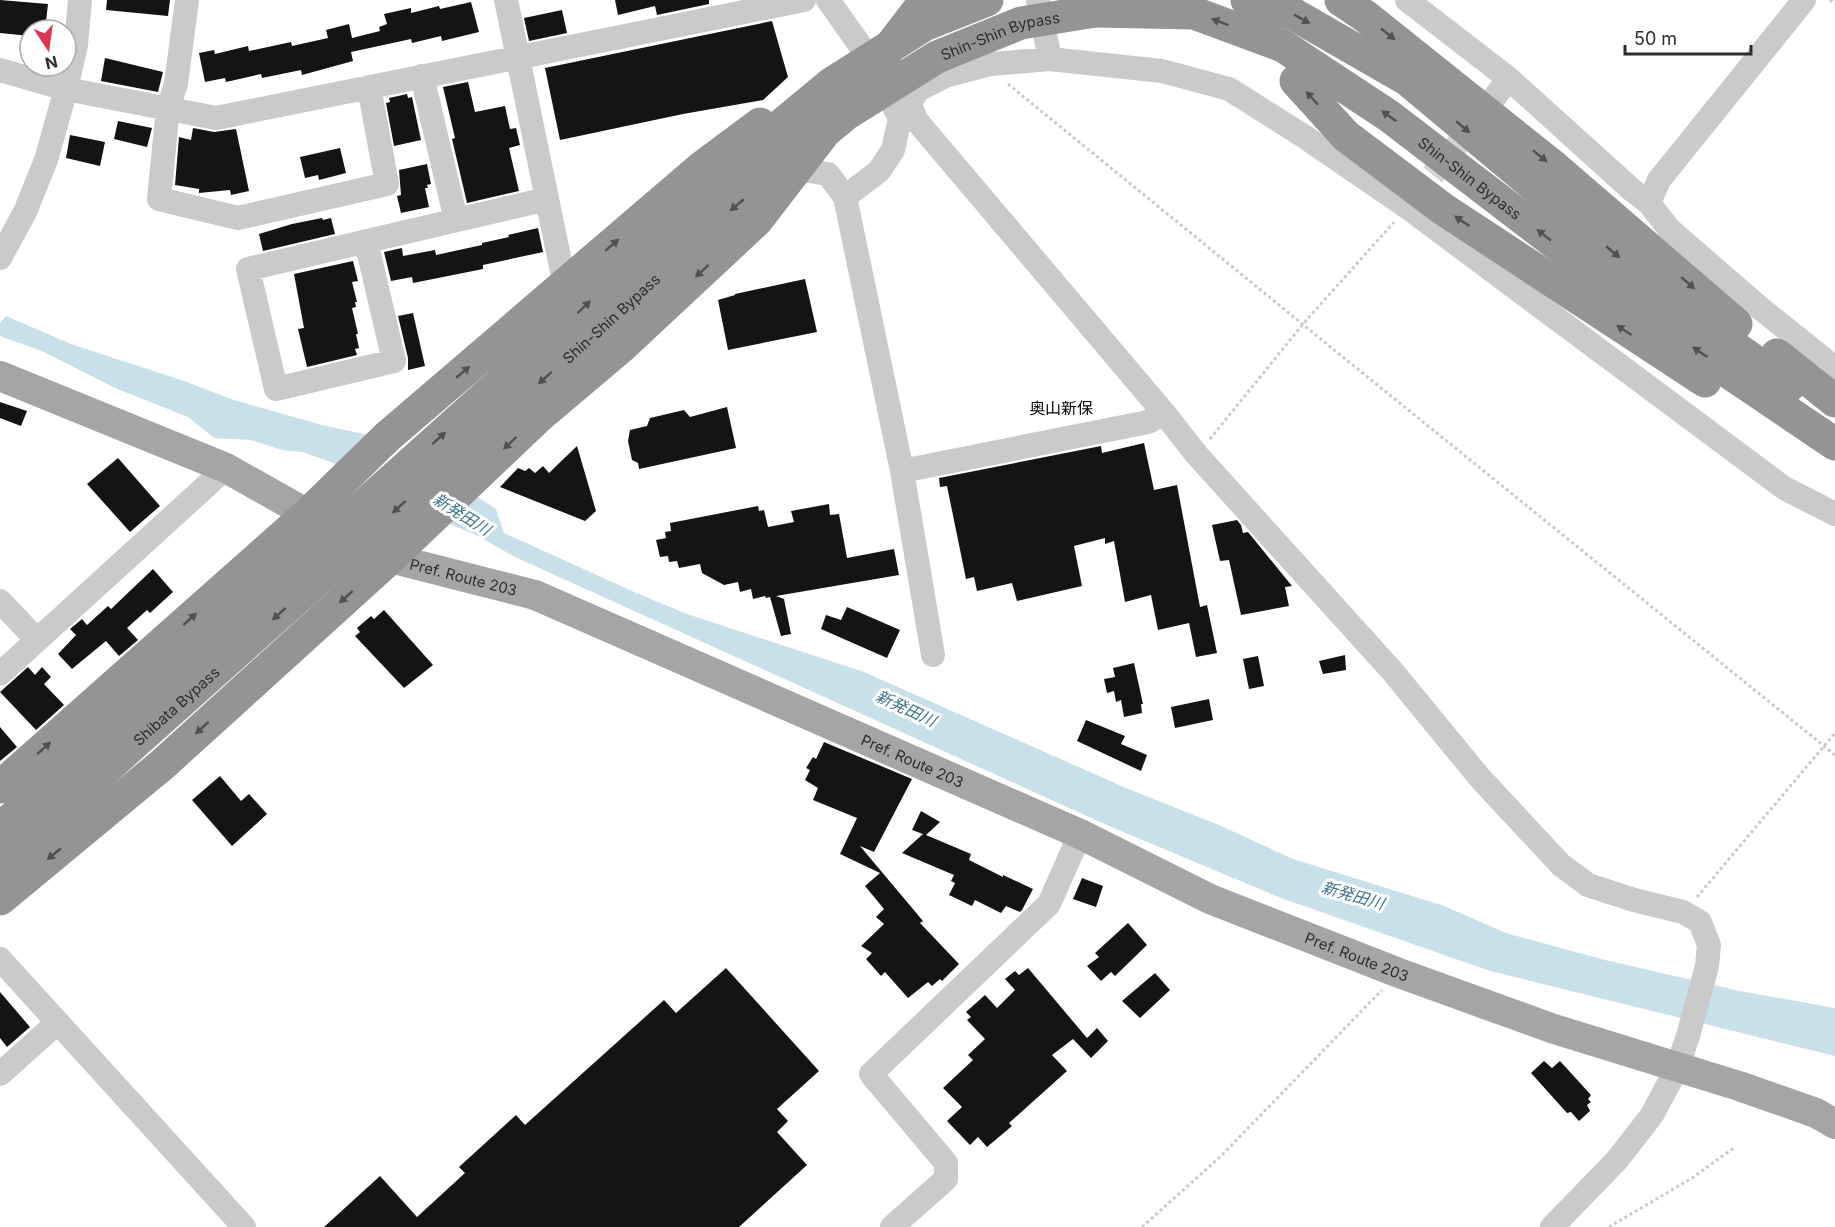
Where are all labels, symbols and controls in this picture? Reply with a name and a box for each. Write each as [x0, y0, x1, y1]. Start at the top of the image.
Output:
street label: Shin-Shin Bypass [938, 7, 1061, 64]
one-way arrow [1294, 14, 1311, 24]
one-way arrow [1211, 17, 1229, 26]
north arrow [18, 18, 78, 78]
scale bar [1625, 18, 1751, 56]
one-way arrow [1380, 28, 1396, 41]
text: 50 m [1634, 28, 1677, 49]
text: N [43, 51, 60, 74]
one-way arrow [1306, 91, 1319, 106]
one-way arrow [1382, 110, 1398, 122]
one-way arrow [1456, 120, 1471, 133]
street label: Shin-Shin Bypass [1415, 132, 1526, 224]
one-way arrow [1533, 150, 1548, 162]
one-way arrow [729, 198, 745, 211]
one-way arrow [1454, 216, 1470, 227]
one-way arrow [1536, 230, 1551, 242]
one-way arrow [604, 239, 620, 252]
one-way arrow [1605, 245, 1620, 258]
one-way arrow [695, 264, 710, 278]
street label: Shin-Shin Bypass [558, 269, 664, 367]
one-way arrow [1680, 277, 1696, 290]
one-way arrow [576, 300, 591, 314]
one-way arrow [1616, 324, 1633, 335]
one-way arrow [1692, 347, 1708, 358]
one-way arrow [456, 366, 471, 379]
one-way arrow [537, 371, 553, 384]
district label: 奥山新保 [1029, 398, 1093, 418]
one-way arrow [431, 432, 446, 445]
one-way arrow [503, 436, 518, 450]
water label: 新発田川 [430, 489, 496, 540]
one-way arrow [392, 500, 407, 513]
street label: Pref. Route 203 [408, 554, 519, 600]
one-way arrow [339, 590, 354, 604]
one-way arrow [272, 607, 287, 620]
one-way arrow [182, 613, 197, 626]
street label: Shibata Bypass [129, 662, 223, 749]
water label: 新発田川 [873, 685, 941, 731]
one-way arrow [195, 721, 210, 734]
street label: Pref. Route 203 [858, 730, 967, 791]
one-way arrow [36, 742, 51, 755]
one-way arrow [46, 848, 61, 860]
water label: 新発田川 [1319, 877, 1388, 914]
street label: Pref. Route 203 [1302, 928, 1411, 985]

